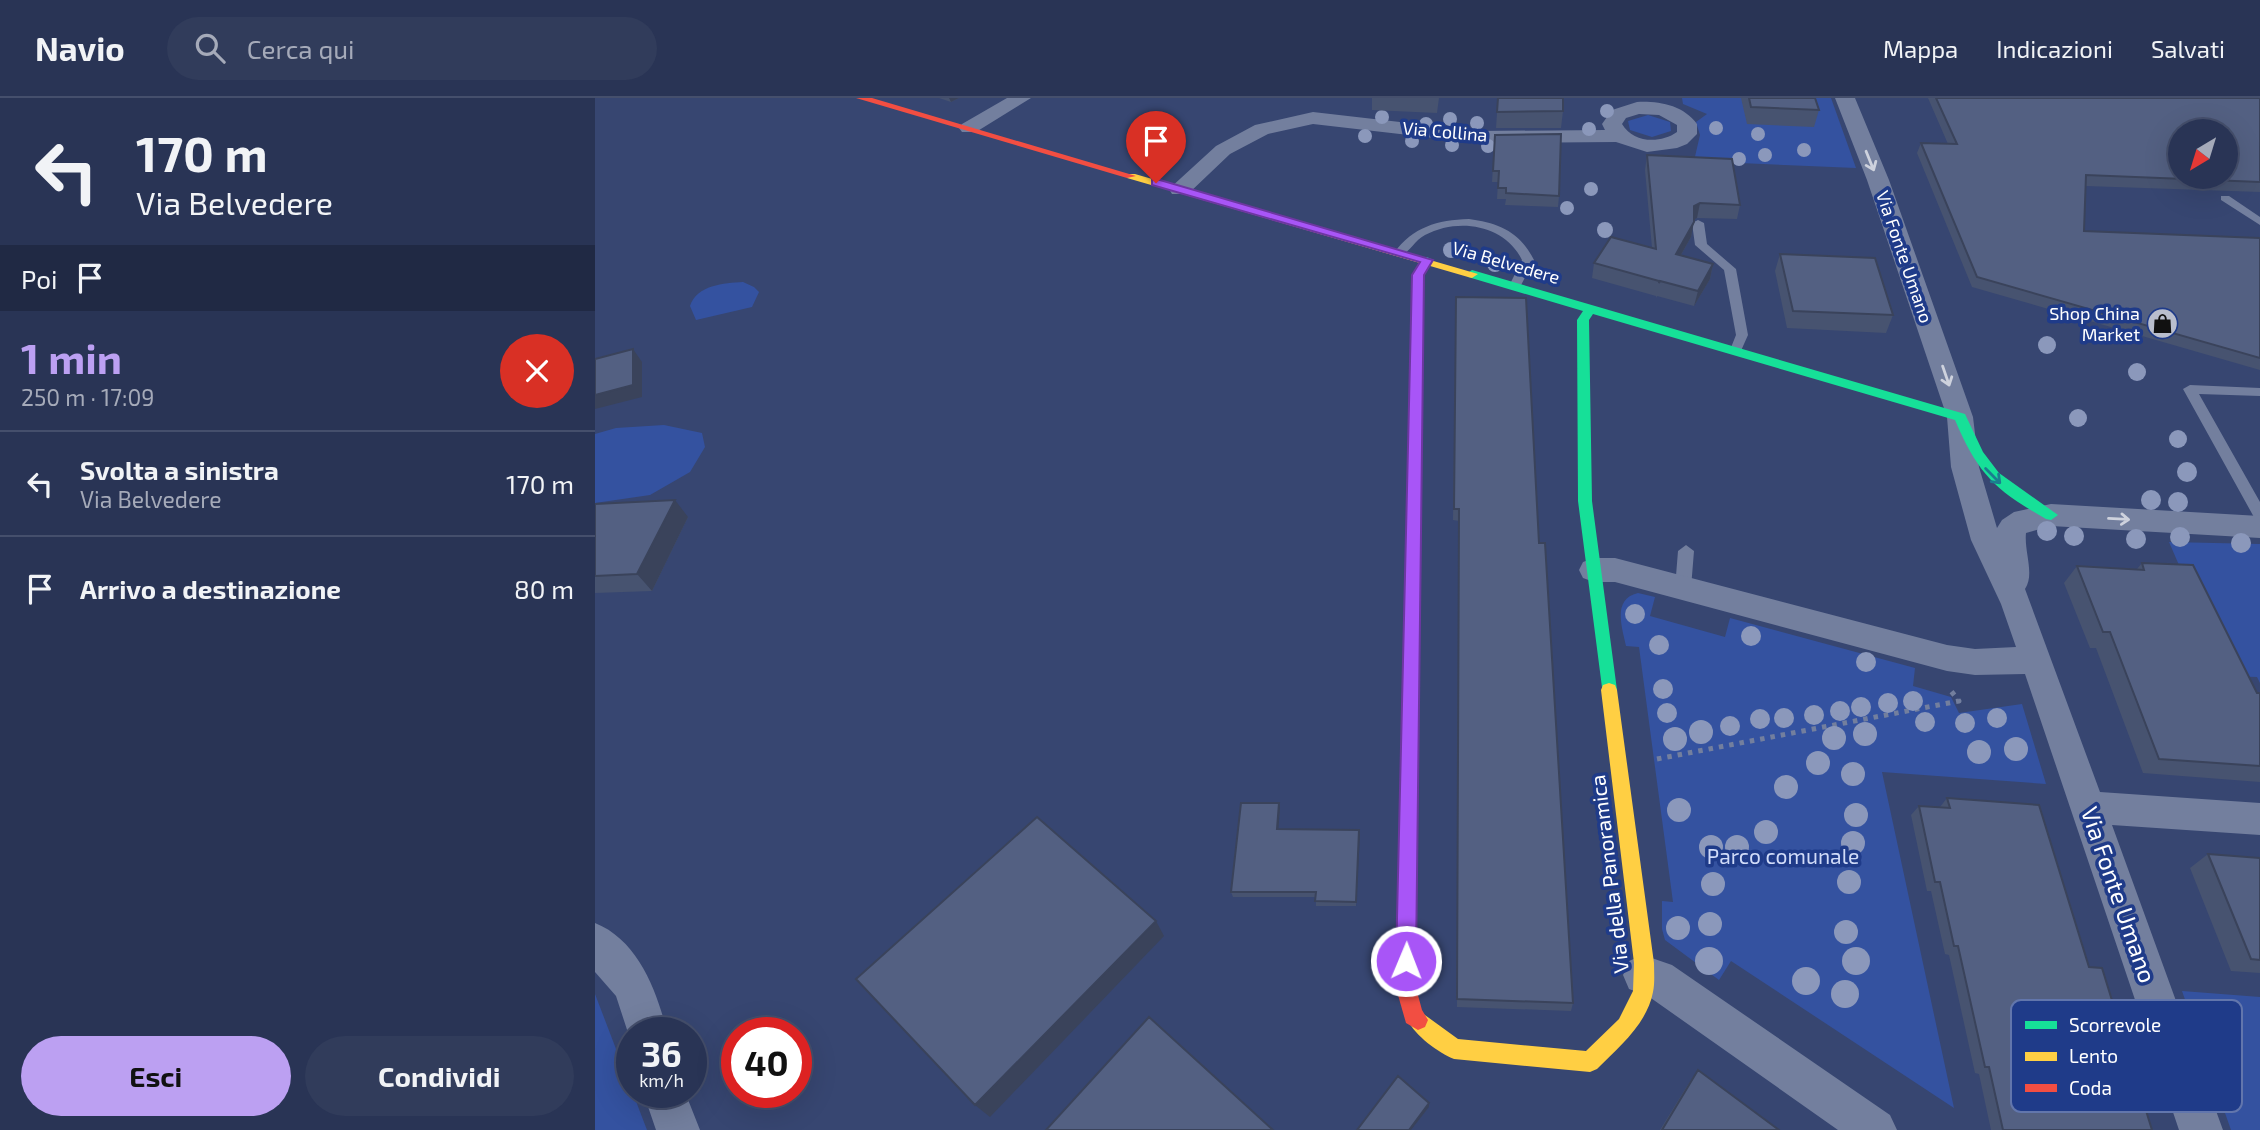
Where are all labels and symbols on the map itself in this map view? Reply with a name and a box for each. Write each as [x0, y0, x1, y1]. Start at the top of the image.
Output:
pin [1126, 111, 1186, 183]
street label: Via Collina [1402, 116, 1489, 146]
north arrow [2168, 119, 2238, 189]
one-way arrow [1865, 150, 1878, 172]
street label: Via Fonte Umano [1872, 188, 1938, 326]
street label: Via Belvedere [1450, 236, 1563, 288]
place label: Shop China Market [2049, 302, 2140, 345]
shop icon: Shop China Market [2146, 307, 2180, 341]
one-way arrow [1941, 365, 1953, 387]
one-way arrow [1985, 468, 2002, 485]
one-way arrow [2107, 512, 2130, 525]
street label: Via della Panoramica [1584, 774, 1633, 975]
street label: Via Fonte Umano [2076, 803, 2163, 986]
park label: Parco comunale [1707, 843, 1859, 868]
position arrow [1369, 924, 1443, 998]
legend [2011, 1000, 2242, 1112]
text: Scorrevole [2069, 1013, 2161, 1036]
speed limit sign: 40 [721, 1017, 812, 1108]
text: Lento [2069, 1044, 2118, 1067]
text: Coda [2069, 1076, 2112, 1099]

